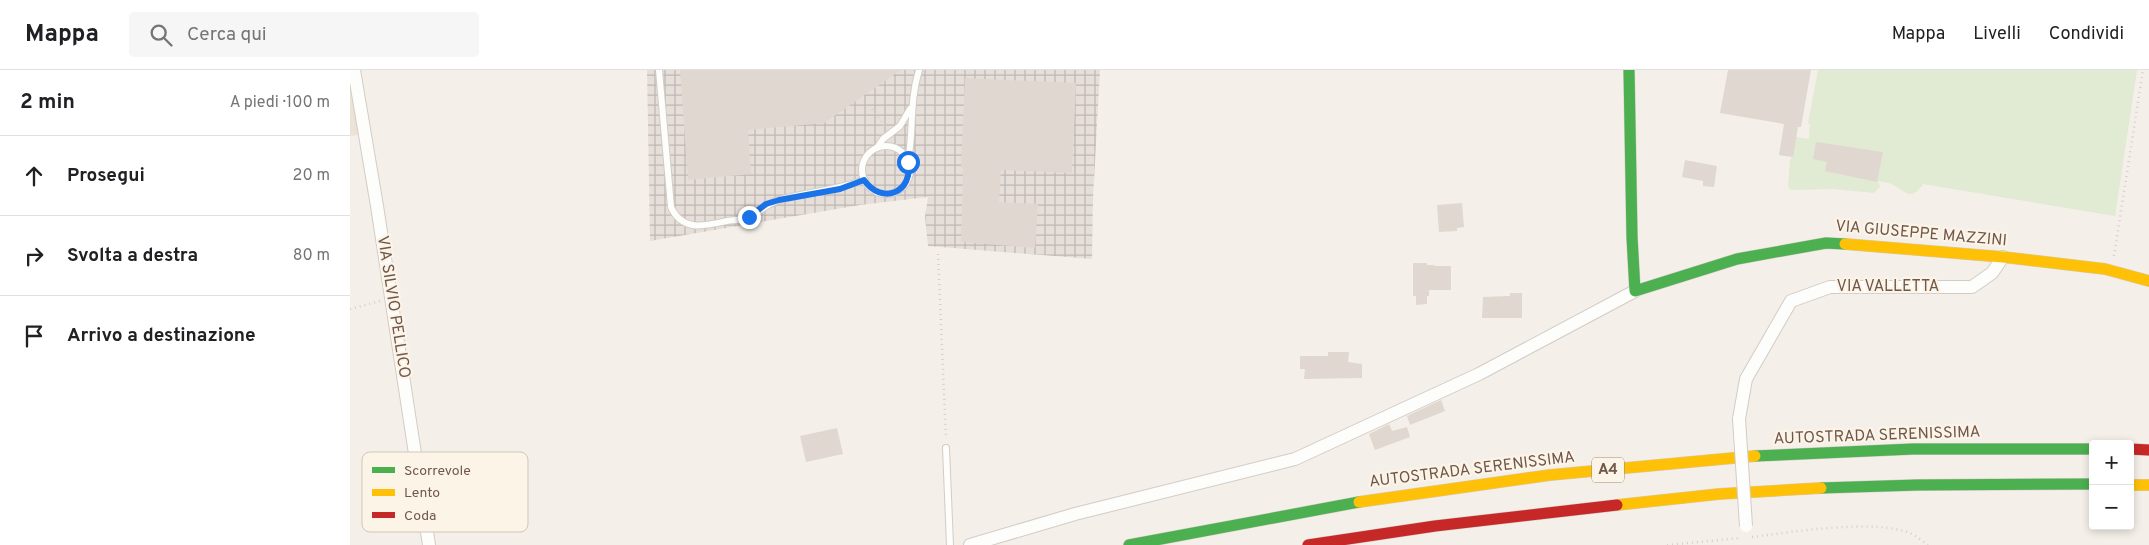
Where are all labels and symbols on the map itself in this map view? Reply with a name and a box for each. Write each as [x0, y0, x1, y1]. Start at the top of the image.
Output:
route start [897, 151, 920, 174]
route end [738, 206, 761, 229]
street label: VIA GIUSEPPE MAZZINI [1834, 217, 2008, 251]
street label: VIA SILVIO PELLICO [372, 234, 414, 380]
street label: VIA VALLETTA [1837, 277, 1940, 297]
street label: AUTOSTRADA SERENISSIMA [1773, 422, 1981, 450]
street label: AUTOSTRADA SERENISSIMA [1368, 447, 1576, 493]
legend [362, 452, 528, 532]
road number: A4 [1592, 458, 1624, 482]
text: Scorrevole [404, 463, 471, 480]
text: Lento [404, 485, 440, 502]
text: Coda [404, 508, 436, 525]

